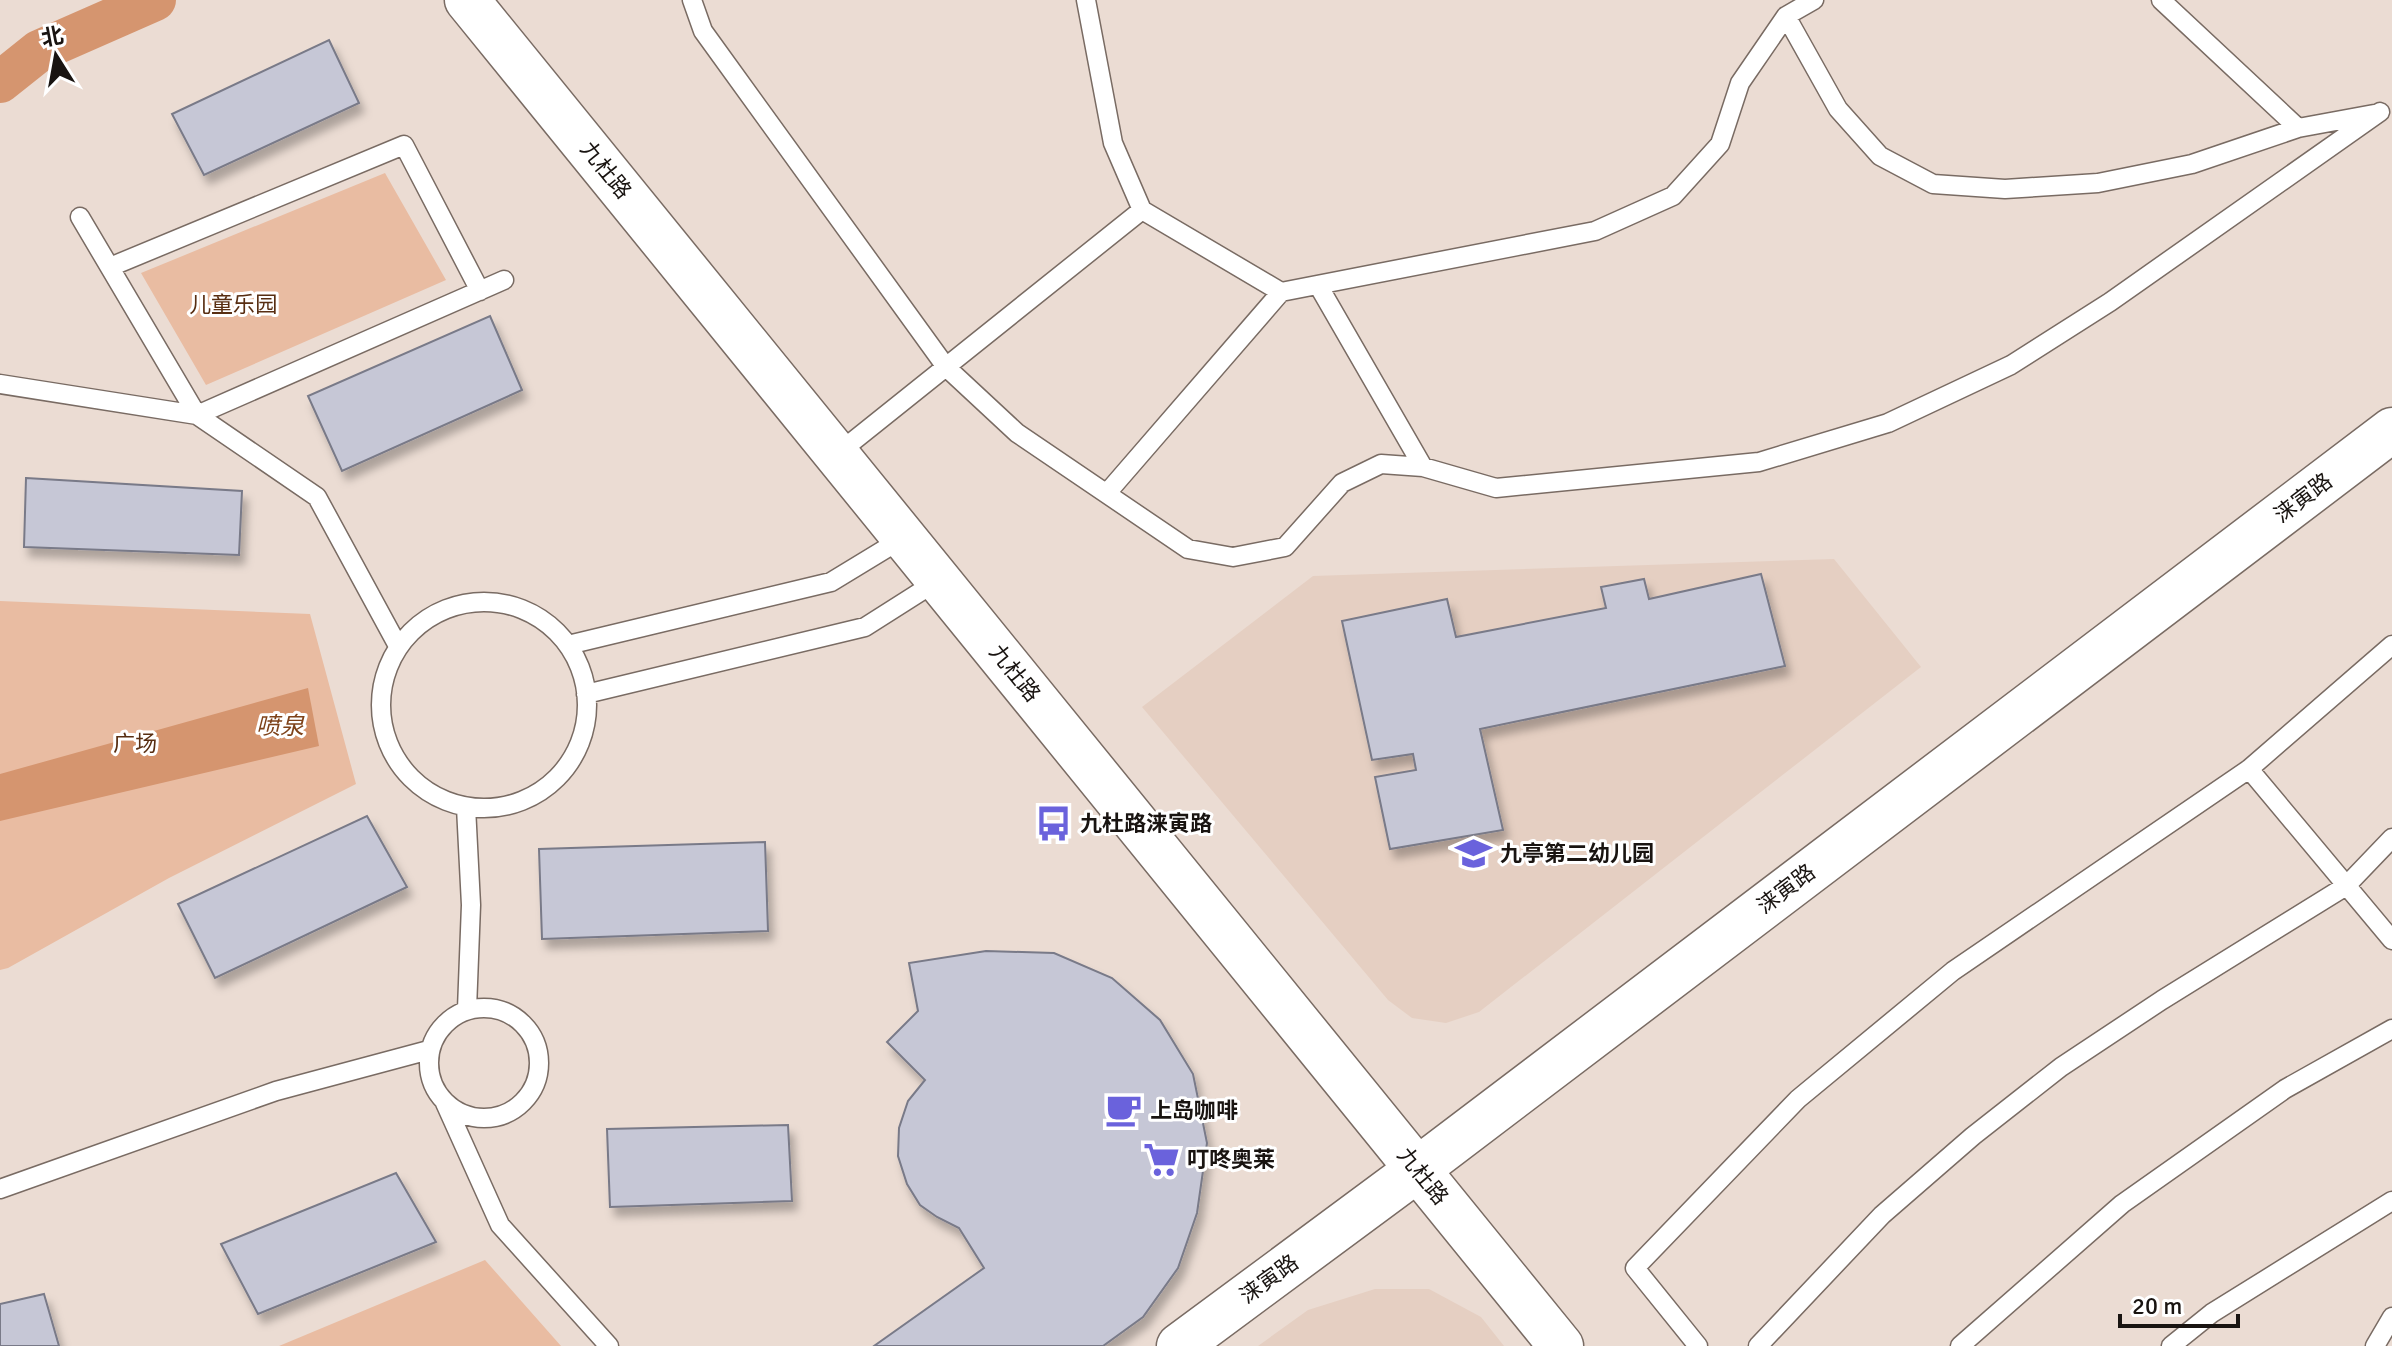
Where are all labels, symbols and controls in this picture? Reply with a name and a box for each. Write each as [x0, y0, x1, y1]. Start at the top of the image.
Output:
north arrow [16, 16, 96, 96]
text: 北 [39, 22, 66, 52]
street label: 九杜路 [575, 136, 637, 204]
park label: 儿童乐园 [189, 291, 277, 318]
street label: 涞寅路 [2269, 467, 2337, 529]
street label: 九杜路 [984, 639, 1046, 707]
water label: 喷泉 [256, 711, 305, 741]
park label: 广场 [113, 730, 157, 757]
bus stop icon: 九杜路涞寅路 [1035, 804, 1073, 842]
place label: 九杜路涞寅路 [1080, 810, 1212, 837]
school or university icon: 九亭第二幼儿园 [1455, 834, 1493, 872]
place label: 九亭第二幼儿园 [1500, 840, 1654, 867]
street label: 涞寅路 [1752, 858, 1820, 920]
cafe icon: 上岛咖啡 [1105, 1091, 1143, 1129]
place label: 上岛咖啡 [1150, 1097, 1238, 1124]
supermarket icon: 叮咚奥莱 [1142, 1140, 1180, 1178]
street label: 九杜路 [1392, 1142, 1454, 1210]
place label: 叮咚奥莱 [1187, 1146, 1275, 1173]
street label: 涞寅路 [1234, 1249, 1304, 1309]
scale bar [2120, 1278, 2238, 1328]
text: 20 m [2132, 1291, 2182, 1321]

